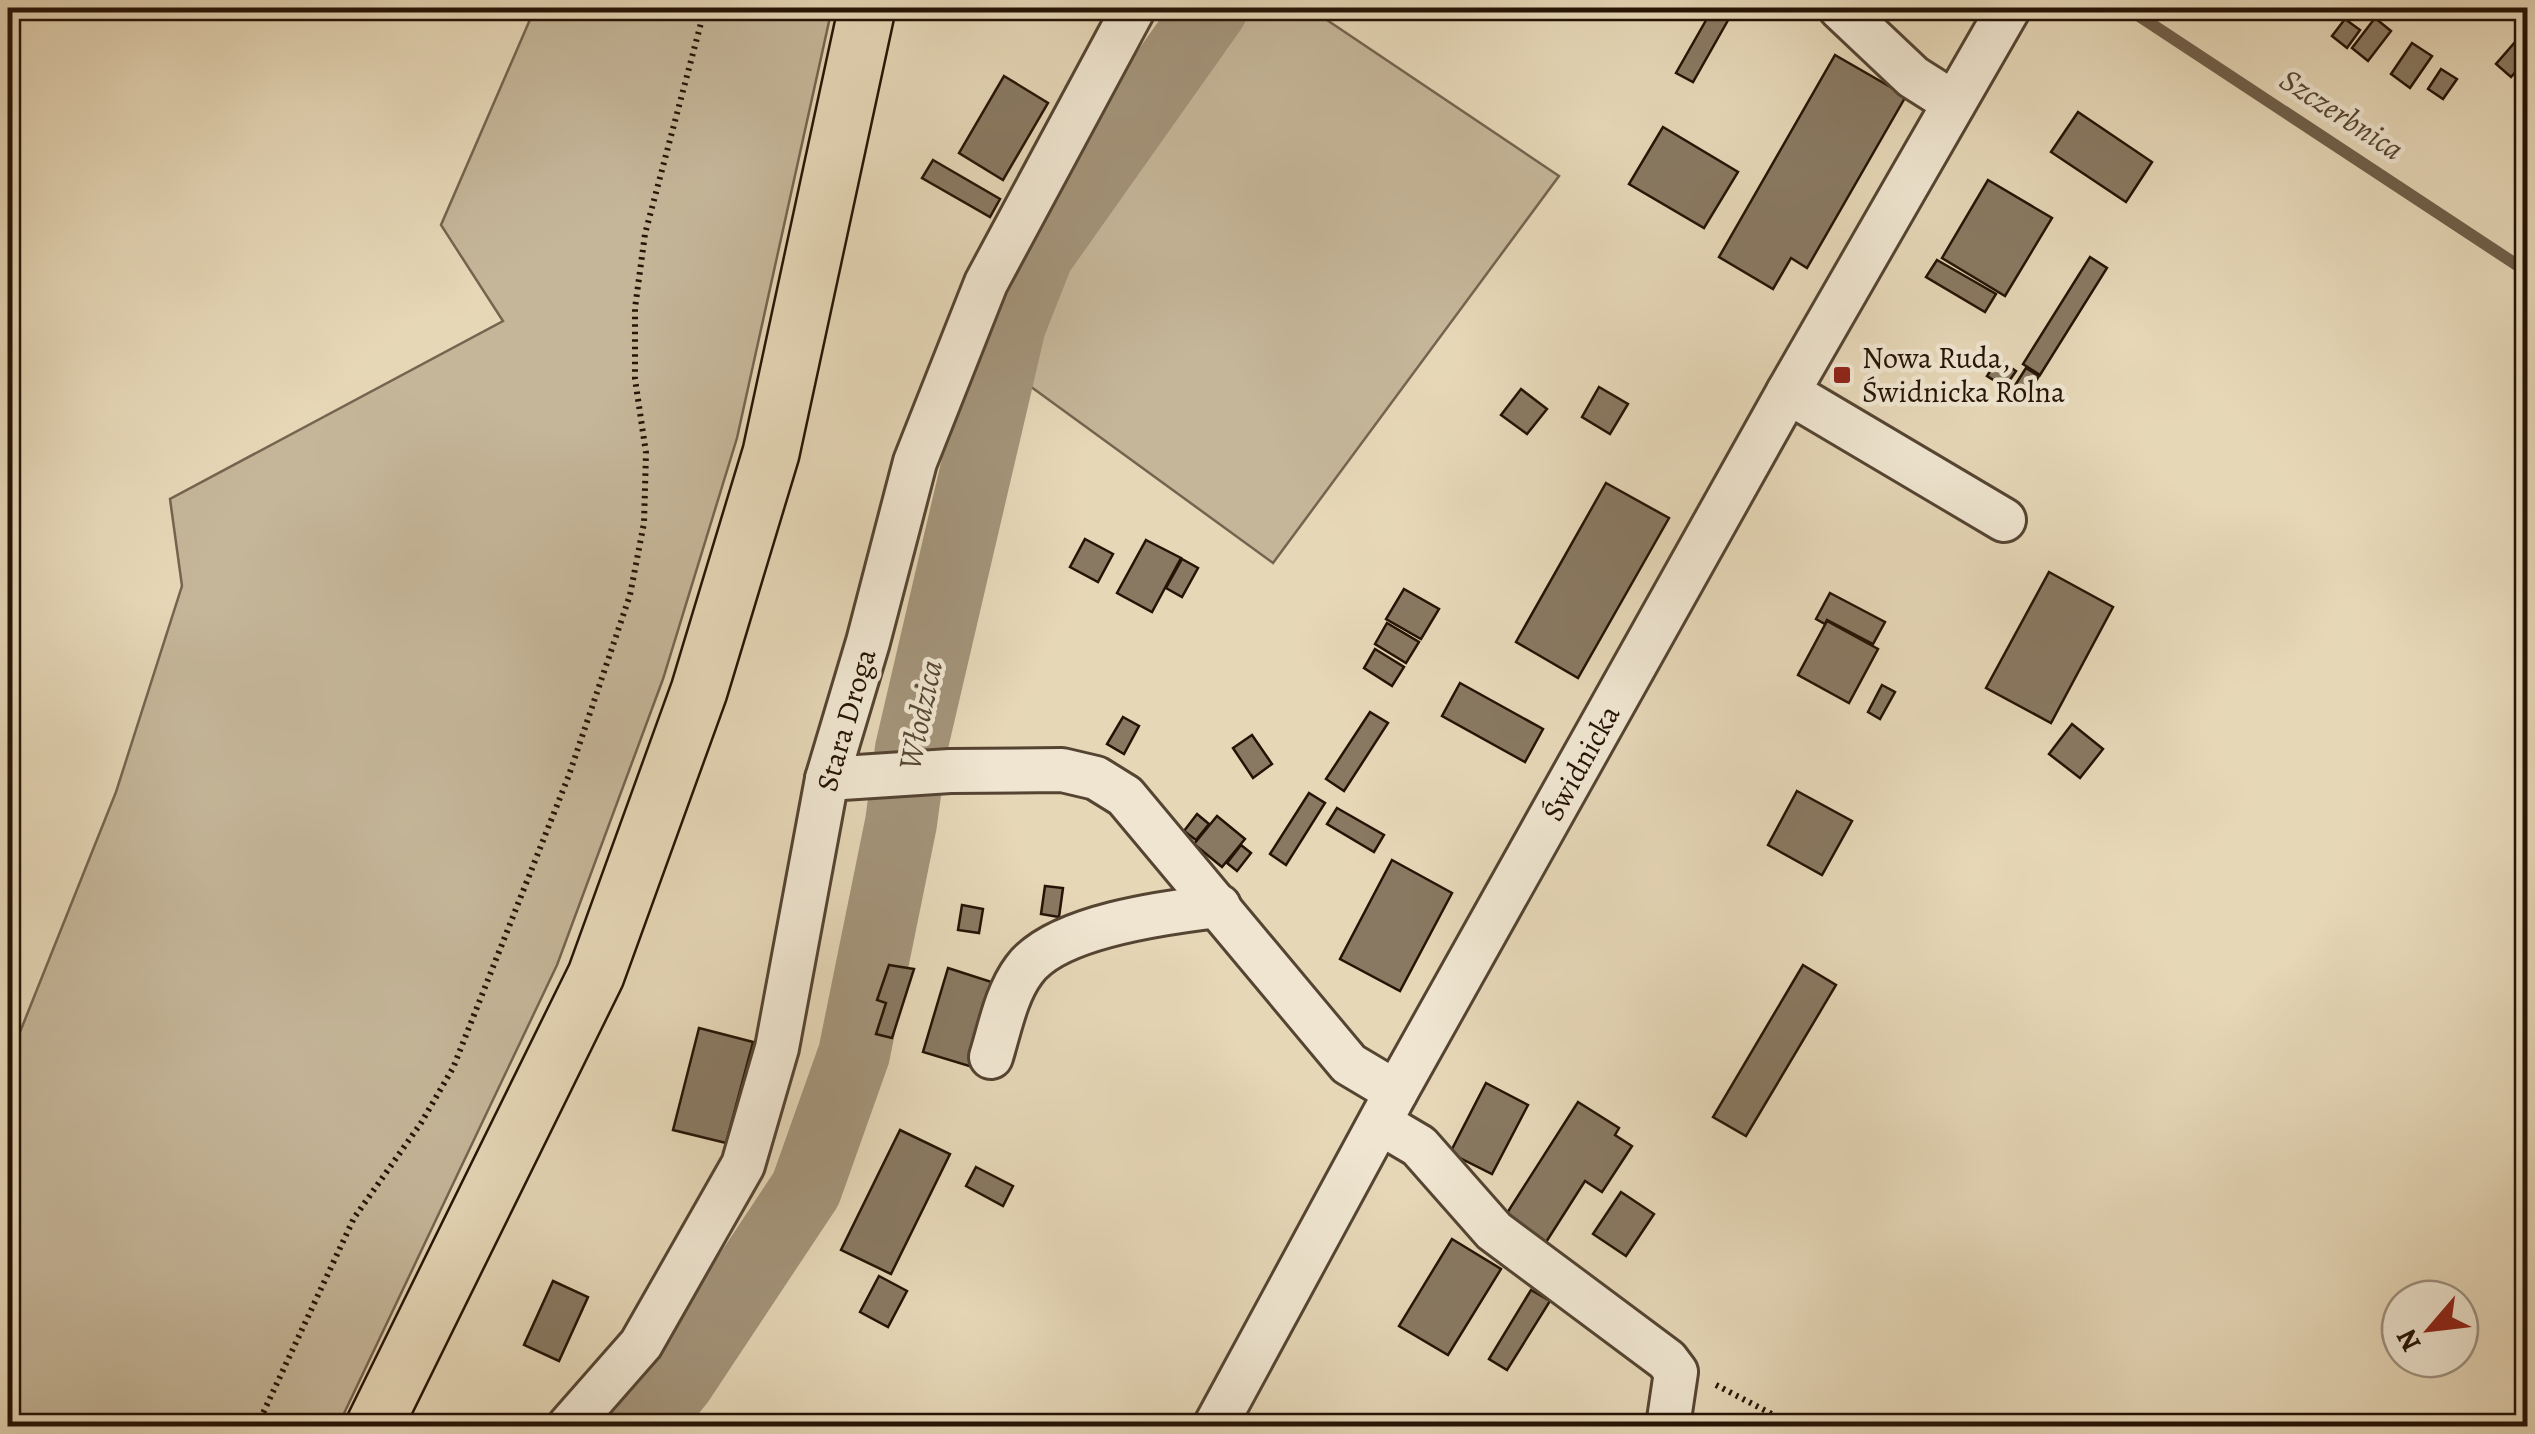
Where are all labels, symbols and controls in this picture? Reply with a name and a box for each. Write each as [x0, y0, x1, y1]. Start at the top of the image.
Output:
water label: Szczerbnica [2272, 58, 2413, 171]
place label: Nowa Ruda, Świdnicka Rolna [1862, 338, 2065, 412]
marker: Nowa Ruda, Świdnicka Rolna [1831, 364, 1853, 386]
street label: Stara Droga [807, 644, 885, 796]
water label: Włodzica [887, 656, 953, 774]
street label: Świdnicka [1533, 698, 1629, 828]
north arrow [2380, 1279, 2480, 1379]
text: N [2387, 1322, 2430, 1358]

